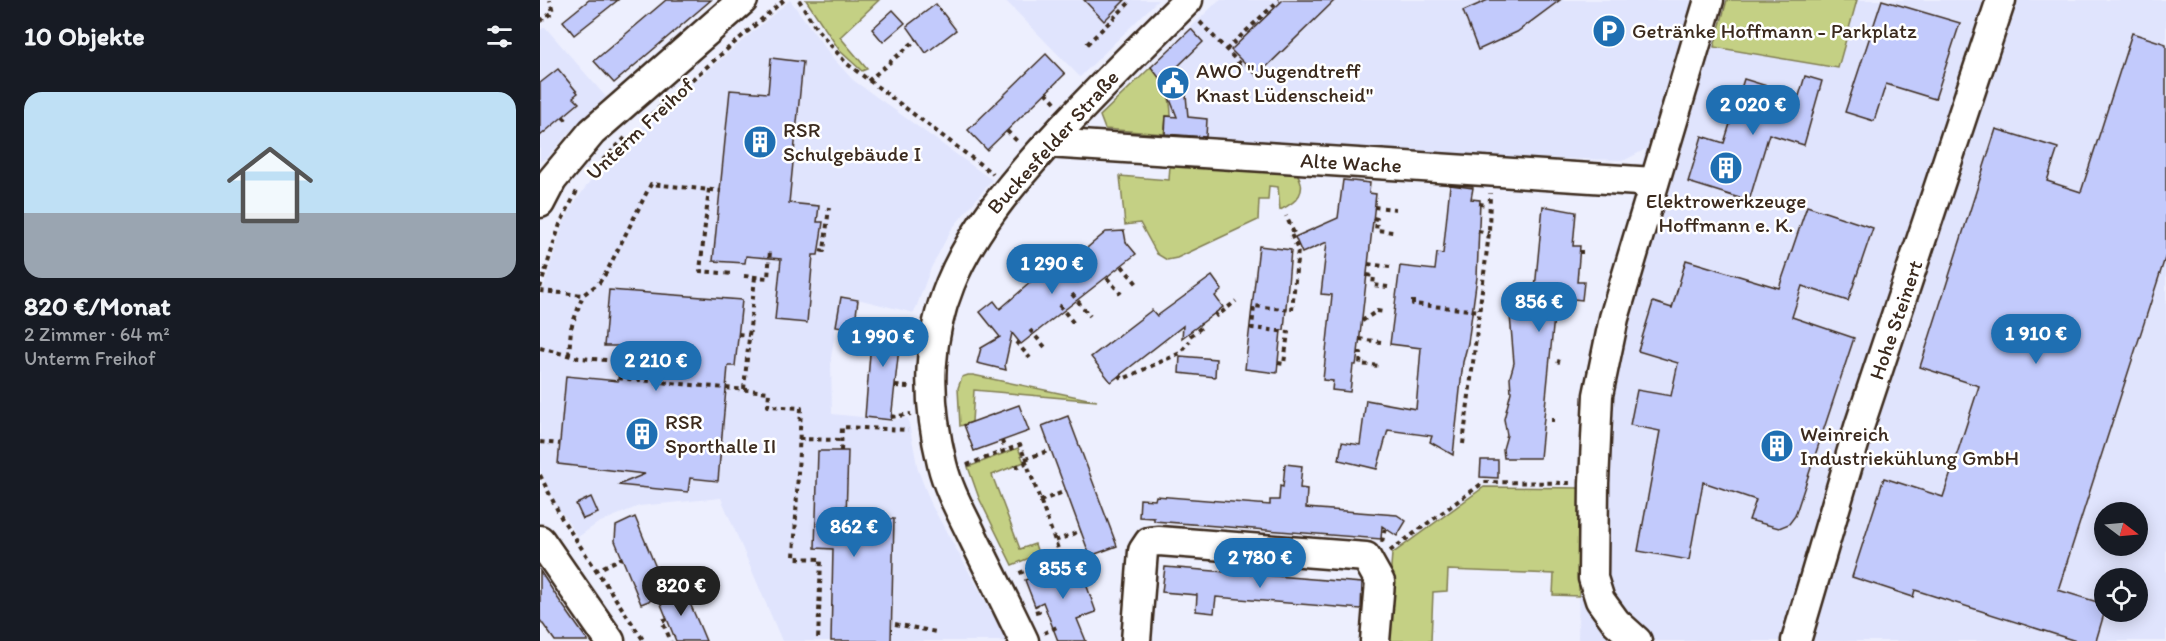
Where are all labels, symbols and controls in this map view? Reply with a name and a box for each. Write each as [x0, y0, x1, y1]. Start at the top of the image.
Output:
parking icon: Getränke Hoffmann - Parkplatz [1591, 13, 1627, 49]
place label: Getränke Hoffmann - Parkplatz [1632, 18, 1917, 43]
text: 10 Objekte [24, 20, 145, 52]
icon: filters [483, 20, 516, 53]
place label: AWO "Jugendtreff Knast Lüdenscheid" [1196, 58, 1373, 107]
street label: Buckesfelder Straße [981, 65, 1124, 219]
public building icon: AWO "Jugendtreff Knast Lüdenscheid" [1155, 65, 1191, 101]
street label: Unterm Freihof [581, 72, 699, 185]
pin: 2 020 € [1698, 85, 1808, 136]
text: 2 020 € [1720, 92, 1786, 116]
place label: RSR Schulgebäude I [783, 117, 921, 166]
building icon: RSR Schulgebäude I [742, 124, 778, 160]
icon: home [216, 131, 324, 239]
street label: Alte Wache [1300, 147, 1402, 178]
building icon: Elektrowerkzeuge Hoffmann e. K. [1708, 150, 1744, 186]
place label: Elektrowerkzeuge Hoffmann e. K. [1646, 188, 1806, 237]
pin: 1 290 € [997, 244, 1107, 295]
text: 1 290 € [1021, 251, 1084, 275]
street label: Hohe Steinert [1863, 257, 1928, 383]
pin: 856 € [1497, 282, 1581, 333]
text: 856 € [1515, 289, 1563, 313]
text: 820 €/Monat [24, 290, 171, 322]
pin: 1 910 € [1981, 314, 2091, 365]
pin: 1 990 € [828, 317, 938, 368]
text: 1 910 € [2005, 321, 2067, 345]
text: 2 Zimmer · 64 m² [24, 322, 170, 346]
text: 1 990 € [852, 324, 914, 348]
pin: 2 210 € [601, 341, 711, 392]
text: Unterm Freihof [24, 346, 156, 370]
text: 2 210 € [624, 348, 688, 372]
place label: RSR Sporthalle II [665, 409, 776, 458]
building icon: RSR Sporthalle II [624, 416, 660, 452]
place label: Weinreich Industriekühlung GmbH [1800, 421, 2019, 470]
building icon: Weinreich Industriekühlung GmbH [1759, 428, 1795, 464]
north arrow [2094, 502, 2148, 556]
map controls [2094, 502, 2148, 622]
pin: 862 € [812, 507, 896, 558]
text: 862 € [830, 514, 878, 538]
pin: 2 780 € [1205, 538, 1315, 589]
text: 2 780 € [1228, 545, 1292, 569]
pin: 855 € [1021, 549, 1105, 600]
text: 855 € [1039, 556, 1087, 580]
pin: 820 € [639, 566, 723, 617]
button: locate [2094, 568, 2148, 622]
text: 820 € [656, 573, 706, 597]

